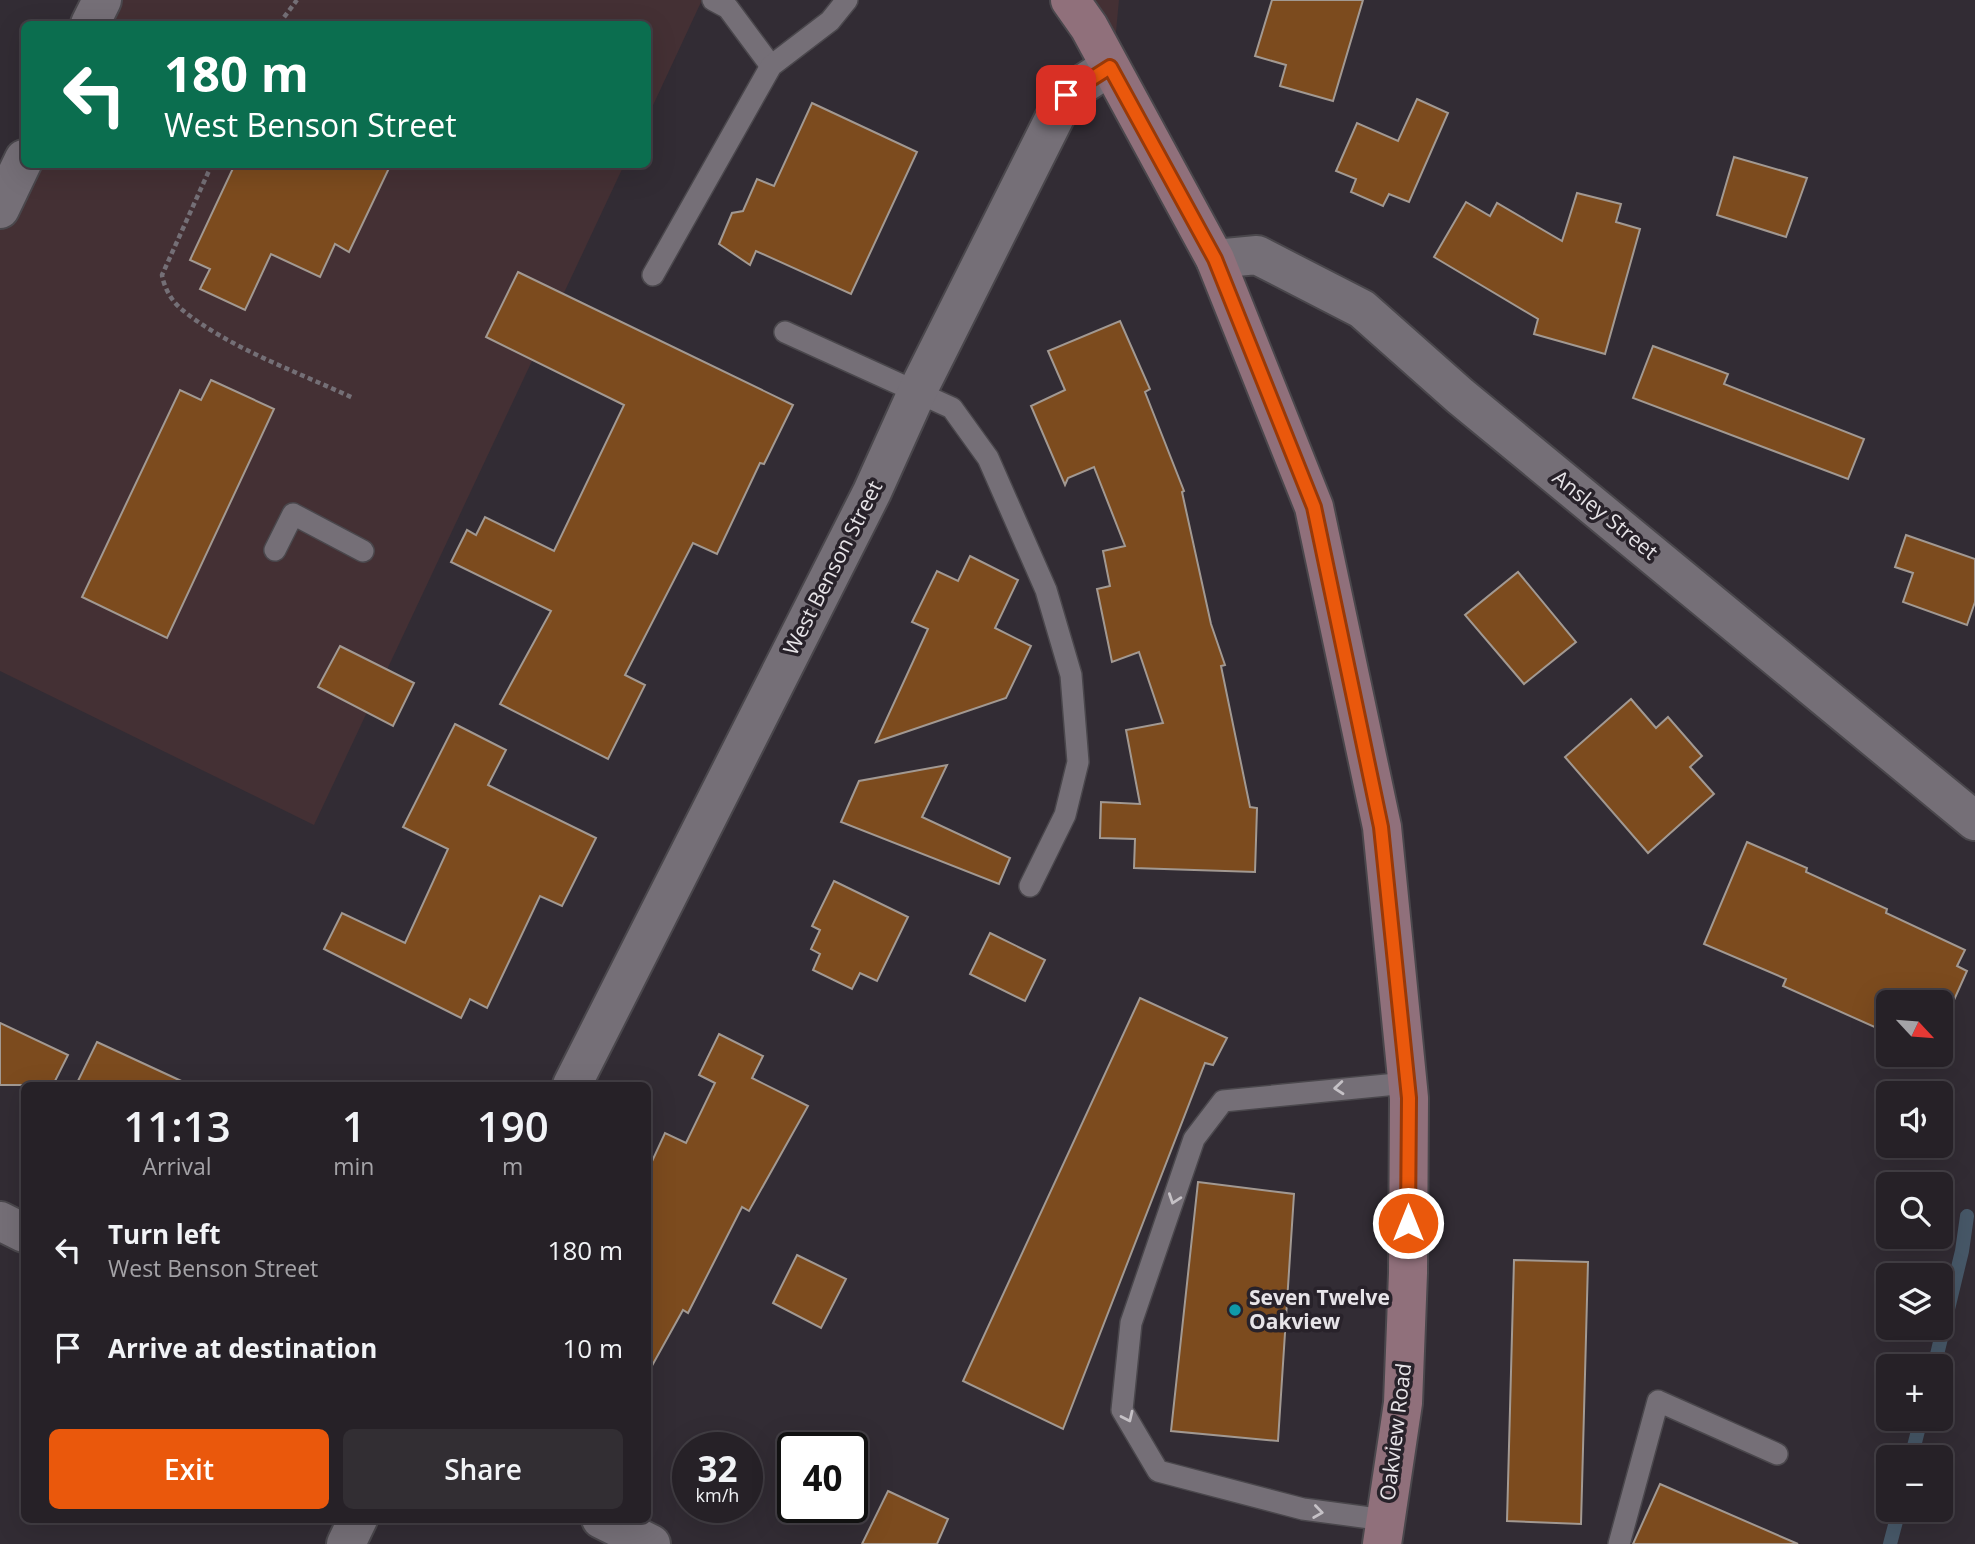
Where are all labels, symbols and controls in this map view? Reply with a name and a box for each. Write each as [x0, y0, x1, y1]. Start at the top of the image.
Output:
text: 180 m [164, 40, 309, 106]
icon: left [49, 49, 140, 140]
pin [1036, 65, 1096, 125]
icon: arrive [1047, 76, 1085, 114]
text: West Benson Street [164, 103, 457, 146]
street label: Ansley Street [1547, 463, 1664, 565]
street label: West Benson Street [776, 476, 888, 659]
north arrow [1876, 990, 1953, 1068]
map controls [1876, 990, 1953, 1522]
one-way arrow [1333, 1080, 1344, 1095]
button: sound [1876, 1081, 1953, 1158]
text: 11:13 [123, 1097, 231, 1154]
text: 1 [342, 1097, 366, 1154]
text: 190 [477, 1097, 549, 1154]
text: Arrival [142, 1150, 212, 1182]
text: min [333, 1150, 374, 1182]
text: m [502, 1150, 523, 1182]
button: search [1876, 1172, 1953, 1249]
position arrow [1371, 1186, 1445, 1260]
one-way arrow [1168, 1192, 1182, 1204]
text: Turn left [108, 1216, 220, 1252]
icon: left [49, 1231, 87, 1269]
text: 180 m [548, 1232, 623, 1268]
text: West Benson Street [108, 1252, 318, 1284]
button: layers [1876, 1263, 1953, 1340]
place label: Seven Twelve Oakview [1249, 1283, 1390, 1335]
marker: Seven Twelve Oakview [1227, 1302, 1243, 1318]
icon: arrive [49, 1329, 87, 1367]
text: Arrive at destination [108, 1330, 377, 1366]
text: 10 m [562, 1330, 623, 1366]
button: + [1876, 1354, 1953, 1431]
street label: Oakview Road [1373, 1361, 1417, 1502]
one-way arrow [1120, 1410, 1133, 1423]
button: Exit [49, 1429, 329, 1509]
button: Share [343, 1429, 623, 1509]
speed limit sign: 40 [777, 1432, 868, 1523]
text: 32 [697, 1445, 738, 1492]
button: − [1876, 1445, 1953, 1522]
text: km/h [696, 1483, 739, 1507]
one-way arrow [1313, 1504, 1324, 1519]

